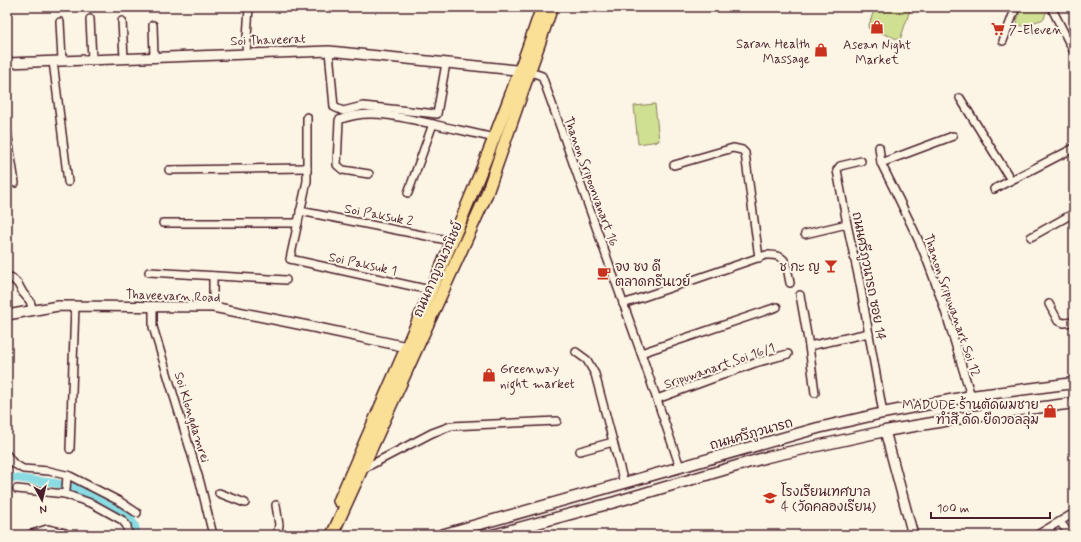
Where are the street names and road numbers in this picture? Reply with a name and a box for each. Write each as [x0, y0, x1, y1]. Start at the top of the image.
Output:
street label: Soi Thaveerat [230, 31, 306, 50]
street label: Thanon Sripoonvanart 16 [559, 114, 622, 249]
street label: Soi Paksuk 2 [343, 200, 415, 231]
street label: ถนนศรีภูวนารถ ซอย 14 [848, 210, 890, 342]
street label: ถนนกาญจนวณิชย์ [408, 218, 467, 320]
street label: Thanon Sripuwanart Soi 12 [919, 232, 984, 379]
street label: Soi Paksuk 1 [327, 249, 398, 280]
street label: Thaveevarn Road [125, 286, 221, 307]
street label: Sripuwanart Soi 16/1 [662, 339, 777, 393]
street label: Soi Klongdamrei [170, 370, 213, 465]
street label: ถนนศรีภูวนารถ [708, 413, 795, 454]

